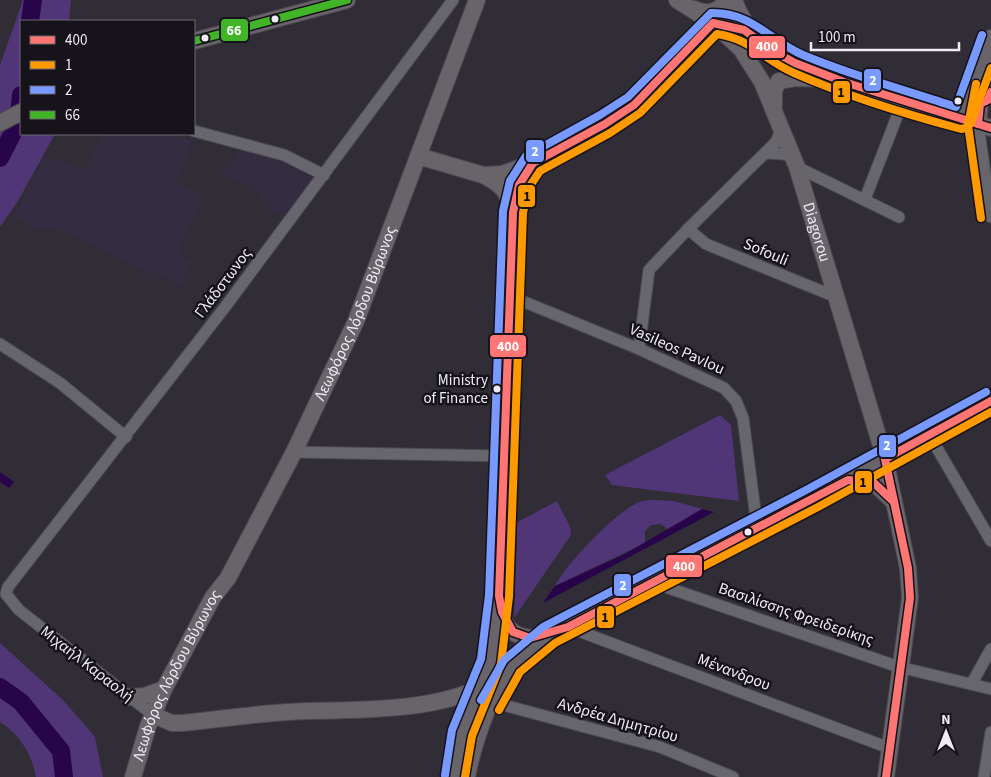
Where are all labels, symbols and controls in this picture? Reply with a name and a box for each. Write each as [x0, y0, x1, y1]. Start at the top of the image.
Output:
unlabelled marker [270, 14, 280, 24]
line badge: 66 [220, 18, 249, 42]
legend [20, 20, 195, 135]
scale bar [811, 20, 958, 52]
text: 66 [227, 21, 241, 41]
text: 100 m [818, 27, 856, 48]
text: 400 [65, 30, 87, 51]
unlabelled marker [200, 33, 210, 43]
line badge: 400 [748, 35, 786, 59]
text: 400 [756, 37, 778, 57]
text: 1 [65, 55, 72, 76]
line badge: 2 [863, 68, 882, 92]
text: 2 [869, 71, 877, 91]
text: 2 [65, 80, 72, 101]
line badge: 1 [832, 80, 851, 104]
text: 1 [837, 83, 845, 103]
unlabelled marker [953, 96, 963, 106]
text: 66 [65, 105, 80, 126]
line badge: 2 [525, 139, 545, 163]
text: 2 [531, 142, 539, 162]
line badge: 1 [517, 184, 536, 208]
text: 1 [523, 187, 531, 207]
street label: Diagorou [797, 200, 836, 265]
street label: Λεωφόρος Λόρδου Βύρωνος [309, 223, 402, 404]
street label: Sofouli [740, 233, 792, 271]
street label: Γλάδστωνος [189, 243, 257, 323]
street label: Vasileos Pavlou [626, 318, 728, 380]
line badge: 400 [489, 334, 527, 358]
text: 400 [497, 337, 519, 357]
place label: Ministry of Finance [423, 370, 488, 409]
marker: Ministry of Finance [492, 384, 502, 394]
line badge: 2 [878, 434, 897, 458]
text: 2 [883, 436, 891, 456]
line badge: 1 [854, 470, 873, 494]
text: 1 [859, 473, 867, 493]
unlabelled marker [743, 527, 753, 537]
line badge: 400 [665, 554, 703, 578]
text: 400 [673, 557, 695, 577]
line badge: 2 [613, 573, 632, 597]
text: 2 [619, 576, 627, 596]
street label: Βασιλίσσης Φρειδερίκης [715, 577, 877, 651]
street label: Λεωφόρος Λόρδου Βύρωνος [127, 585, 226, 764]
line badge: 1 [596, 605, 615, 629]
text: 1 [601, 608, 609, 628]
street label: Μιχαήλ Καραολή [36, 621, 138, 707]
street label: Μένανδρου [694, 648, 774, 696]
street label: Ανδρέα Δημητρίου [555, 692, 681, 748]
north arrow [921, 707, 971, 757]
text: N [941, 710, 951, 730]

